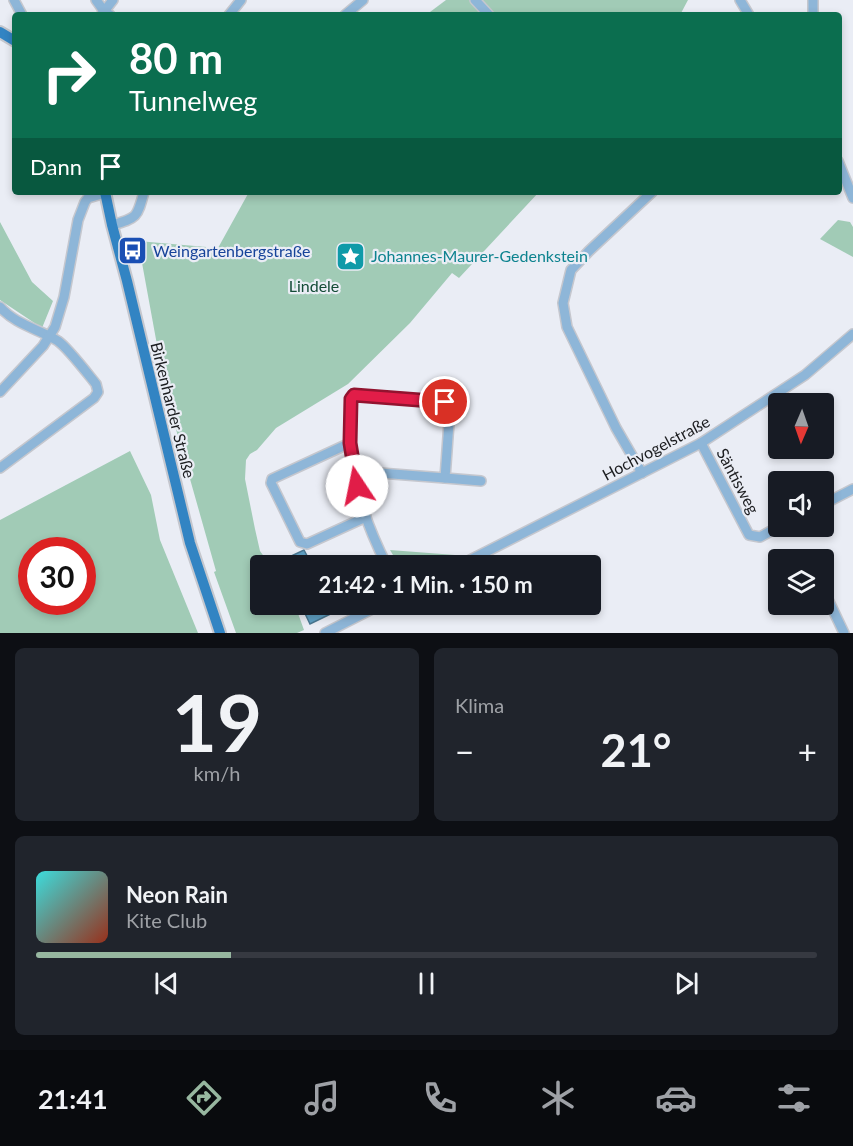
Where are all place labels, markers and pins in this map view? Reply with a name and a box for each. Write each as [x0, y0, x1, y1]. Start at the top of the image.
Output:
bus stop icon: Weingartenbergstraße [116, 235, 148, 267]
place icon: Johannes-Maurer-Gedenkstein [334, 240, 366, 272]
place label: Weingartenbergstraße [153, 241, 310, 260]
place label: Johannes-Maurer-Gedenkstein [371, 246, 588, 265]
pin [419, 376, 470, 427]

